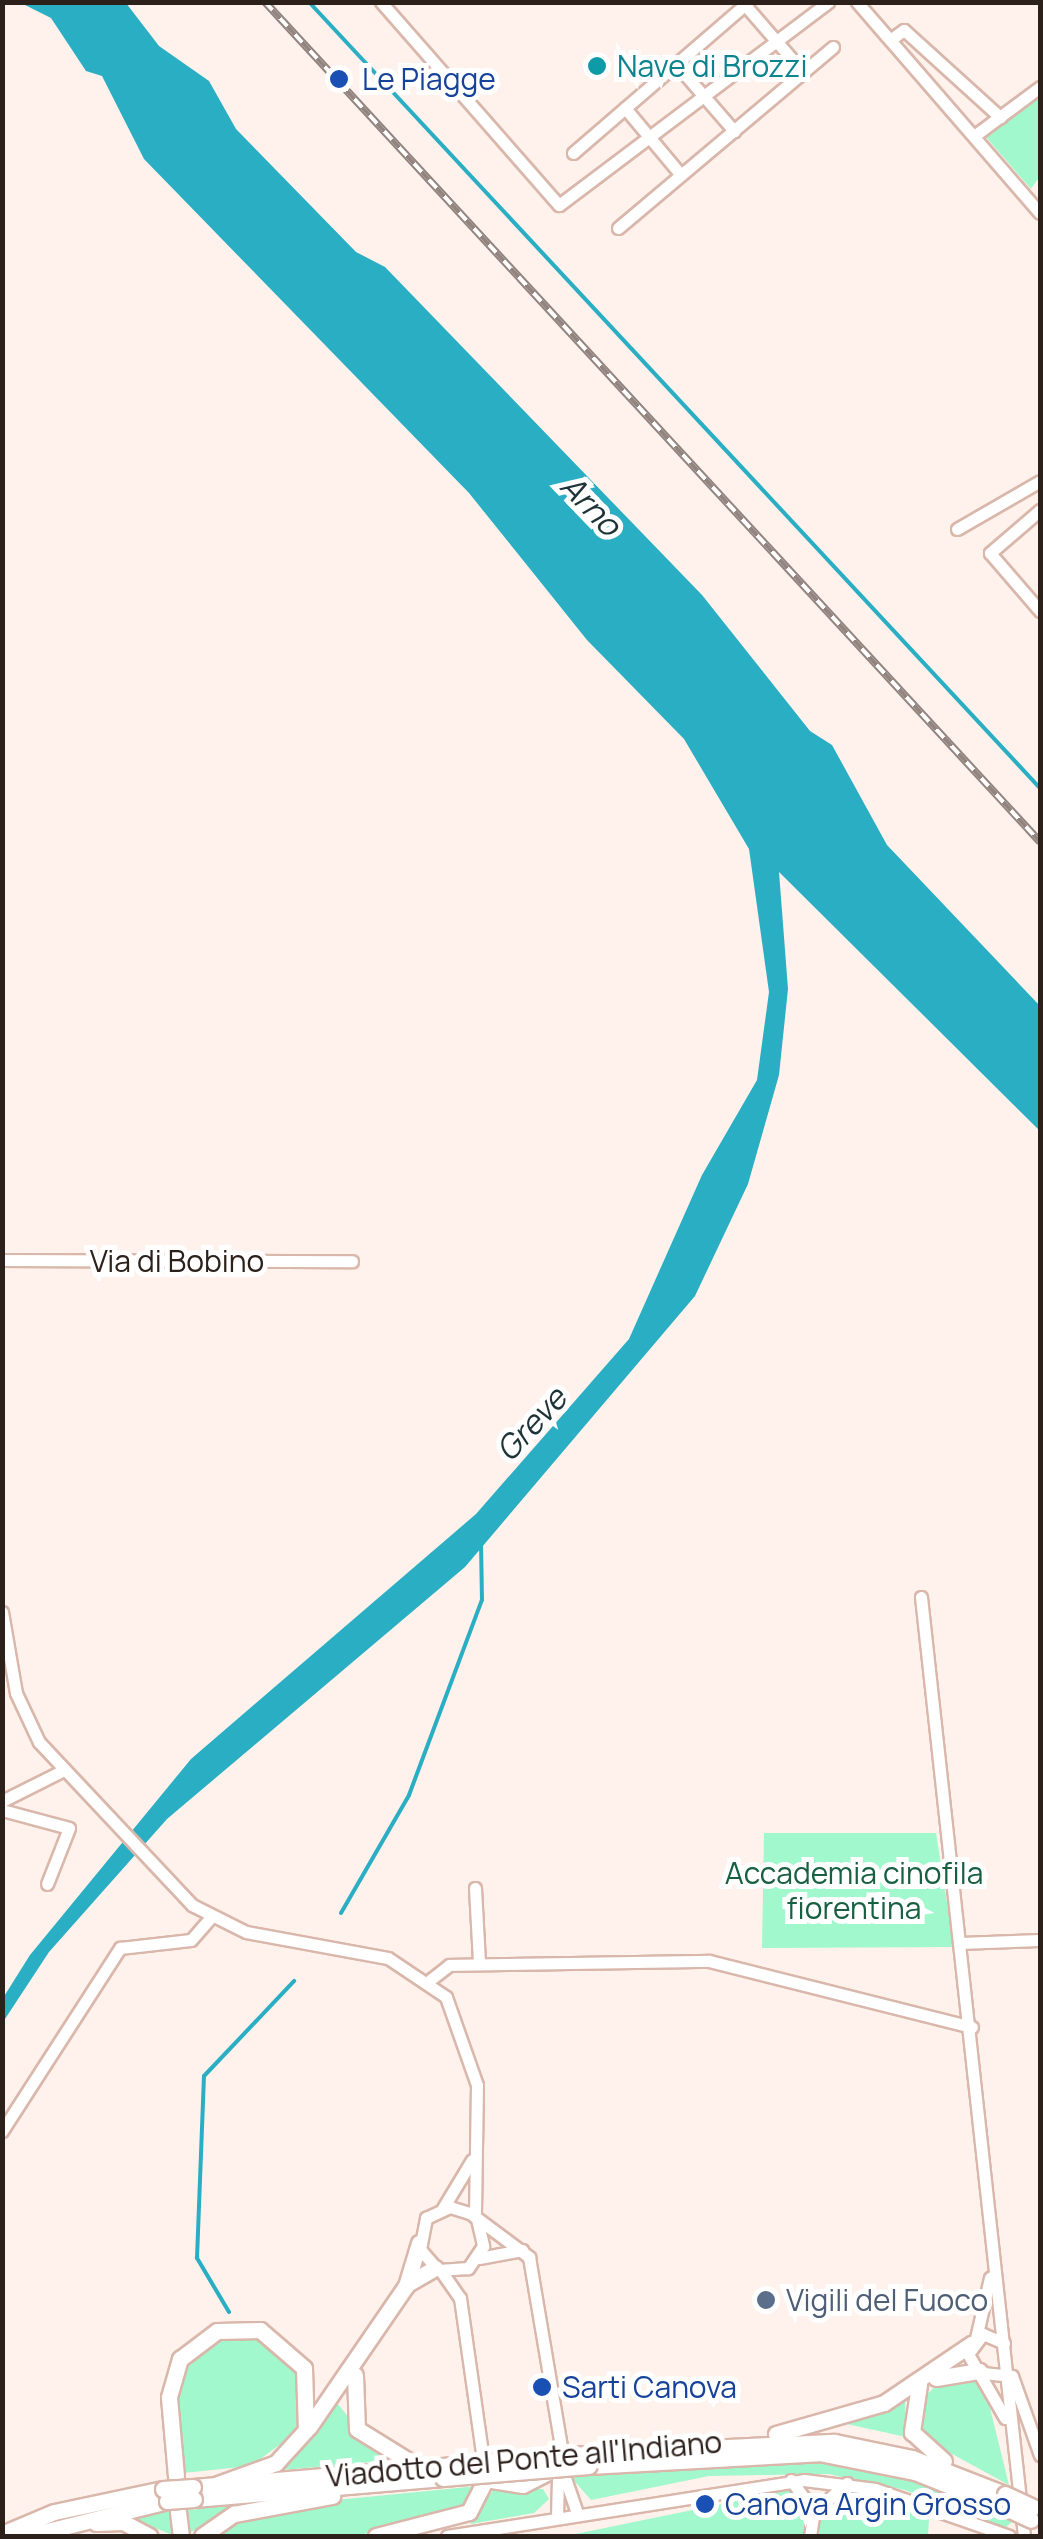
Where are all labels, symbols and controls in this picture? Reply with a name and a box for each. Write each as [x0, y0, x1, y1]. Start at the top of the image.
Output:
place label: Nave di Brozzi [617, 48, 807, 84]
marker: Nave di Brozzi [586, 55, 608, 77]
place label: Le Piagge [362, 61, 496, 97]
marker: Le Piagge [326, 66, 352, 92]
water label: Arno [553, 467, 629, 543]
street label: Via di Bobino [90, 1243, 264, 1279]
water label: Greve [488, 1379, 574, 1469]
park label: Accademia cinofila fiorentina [725, 1855, 983, 1926]
place label: Vigili del Fuoco [786, 2282, 988, 2318]
marker: Vigili del Fuoco [755, 2289, 777, 2311]
place label: Sarti Canova [562, 2369, 737, 2405]
marker: Sarti Canova [531, 2376, 553, 2398]
street label: Viadotto del Ponte all'Indiano [325, 2424, 723, 2494]
place label: Canova Argin Grosso [725, 2486, 1011, 2522]
marker: Canova Argin Grosso [694, 2493, 716, 2515]

